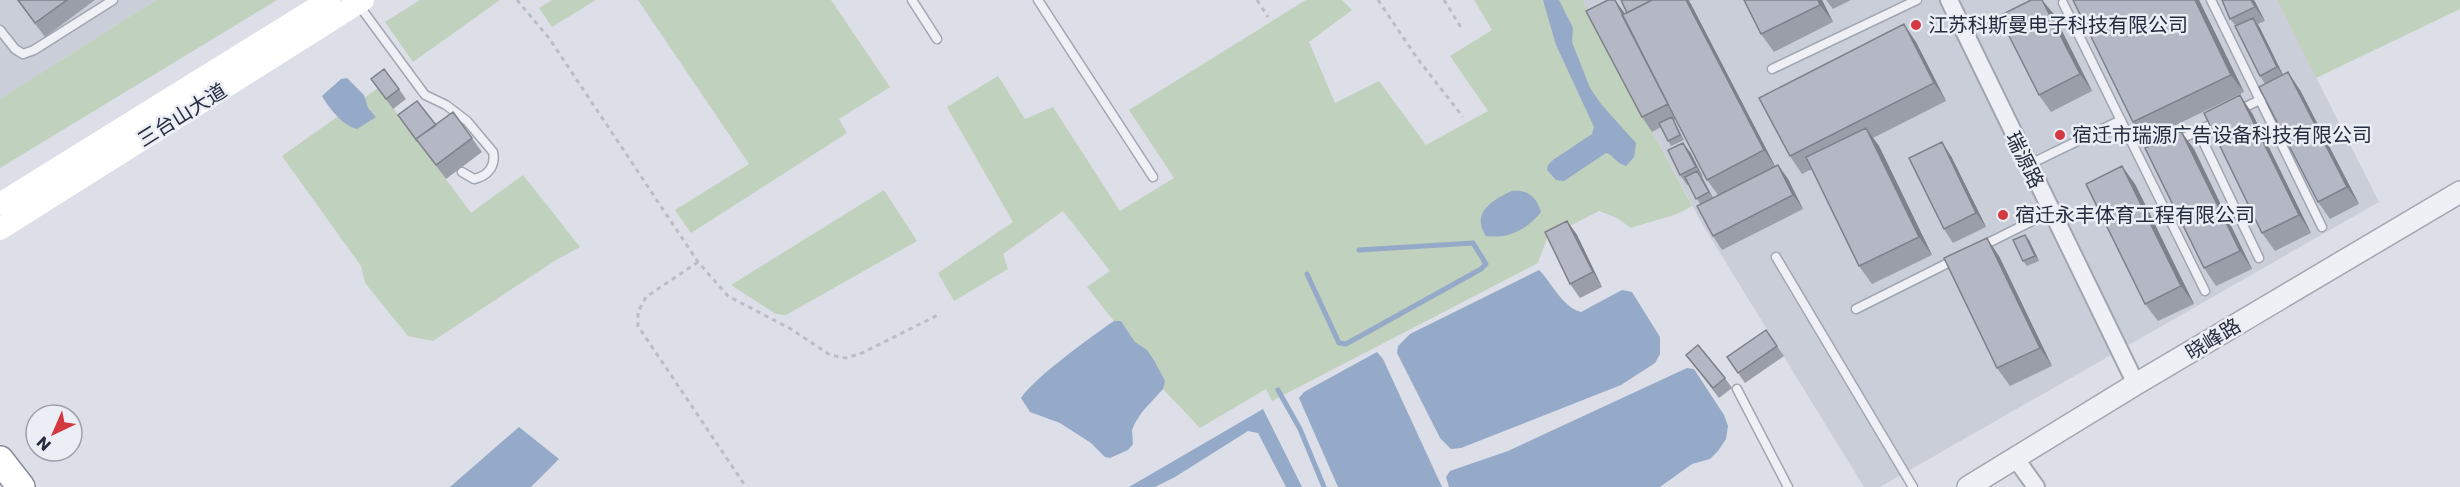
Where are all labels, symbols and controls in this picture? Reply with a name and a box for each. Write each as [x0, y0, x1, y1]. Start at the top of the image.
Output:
place label: 江苏科斯曼电子科技有限公司 [1928, 11, 2188, 39]
marker: 江苏科斯曼电子科技有限公司 [1909, 18, 1923, 32]
street label: 三台山大道 [132, 77, 232, 153]
place label: 宿迁市瑞源广告设备科技有限公司 [2072, 121, 2372, 149]
street label: 瑞源路 [1999, 127, 2051, 193]
marker: 宿迁市瑞源广告设备科技有限公司 [2053, 128, 2067, 142]
place label: 宿迁永丰体育工程有限公司 [2015, 201, 2255, 229]
marker: 宿迁永丰体育工程有限公司 [1996, 208, 2010, 222]
street label: 晓峰路 [2180, 312, 2246, 366]
north arrow [24, 403, 84, 463]
text: N [32, 431, 56, 456]

